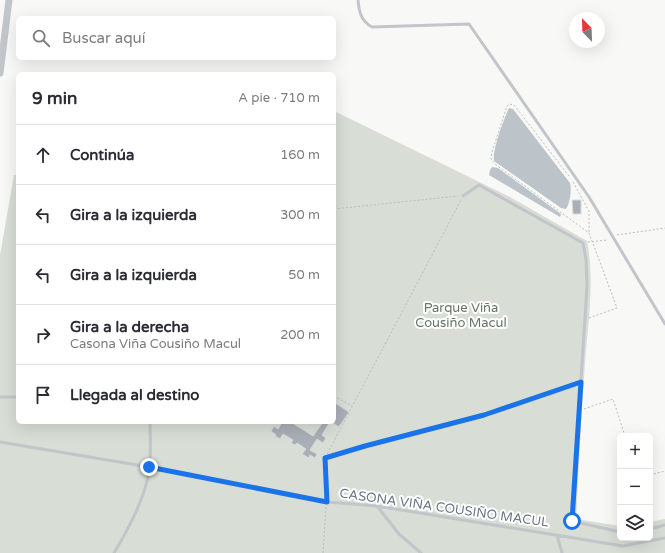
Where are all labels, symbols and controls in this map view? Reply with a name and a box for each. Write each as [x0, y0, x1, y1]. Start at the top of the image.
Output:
north arrow [569, 12, 605, 48]
search box [16, 16, 336, 60]
icon: search [30, 27, 52, 49]
text: Buscar aquí [62, 29, 145, 47]
text: 9 min [32, 88, 77, 109]
text: A pie · 710 m [238, 90, 320, 106]
icon: ahead [32, 144, 54, 166]
text: Continúa [70, 146, 134, 164]
text: 160 m [280, 147, 320, 163]
icon: left [32, 204, 54, 226]
text: Gira a la izquierda [70, 206, 197, 224]
text: 300 m [280, 207, 320, 223]
icon: left [32, 264, 54, 286]
text: Gira a la izquierda [70, 266, 197, 284]
text: 50 m [288, 267, 320, 283]
park label: Parque Viña Cousiño Macul [415, 300, 507, 331]
text: Gira a la derecha [70, 318, 189, 336]
icon: right [32, 324, 54, 346]
text: 200 m [280, 327, 320, 343]
text: Casona Viña Cousiño Macul [70, 336, 241, 352]
icon: arrive [32, 384, 54, 406]
text: Llegada al destino [70, 386, 199, 404]
map controls [617, 433, 653, 541]
button: + [617, 433, 653, 469]
route end [140, 458, 158, 476]
button: − [617, 469, 653, 505]
street label: CASONA VIÑA COUSIÑO MACUL [339, 485, 550, 531]
button: layers [617, 505, 653, 541]
route start [563, 512, 581, 530]

